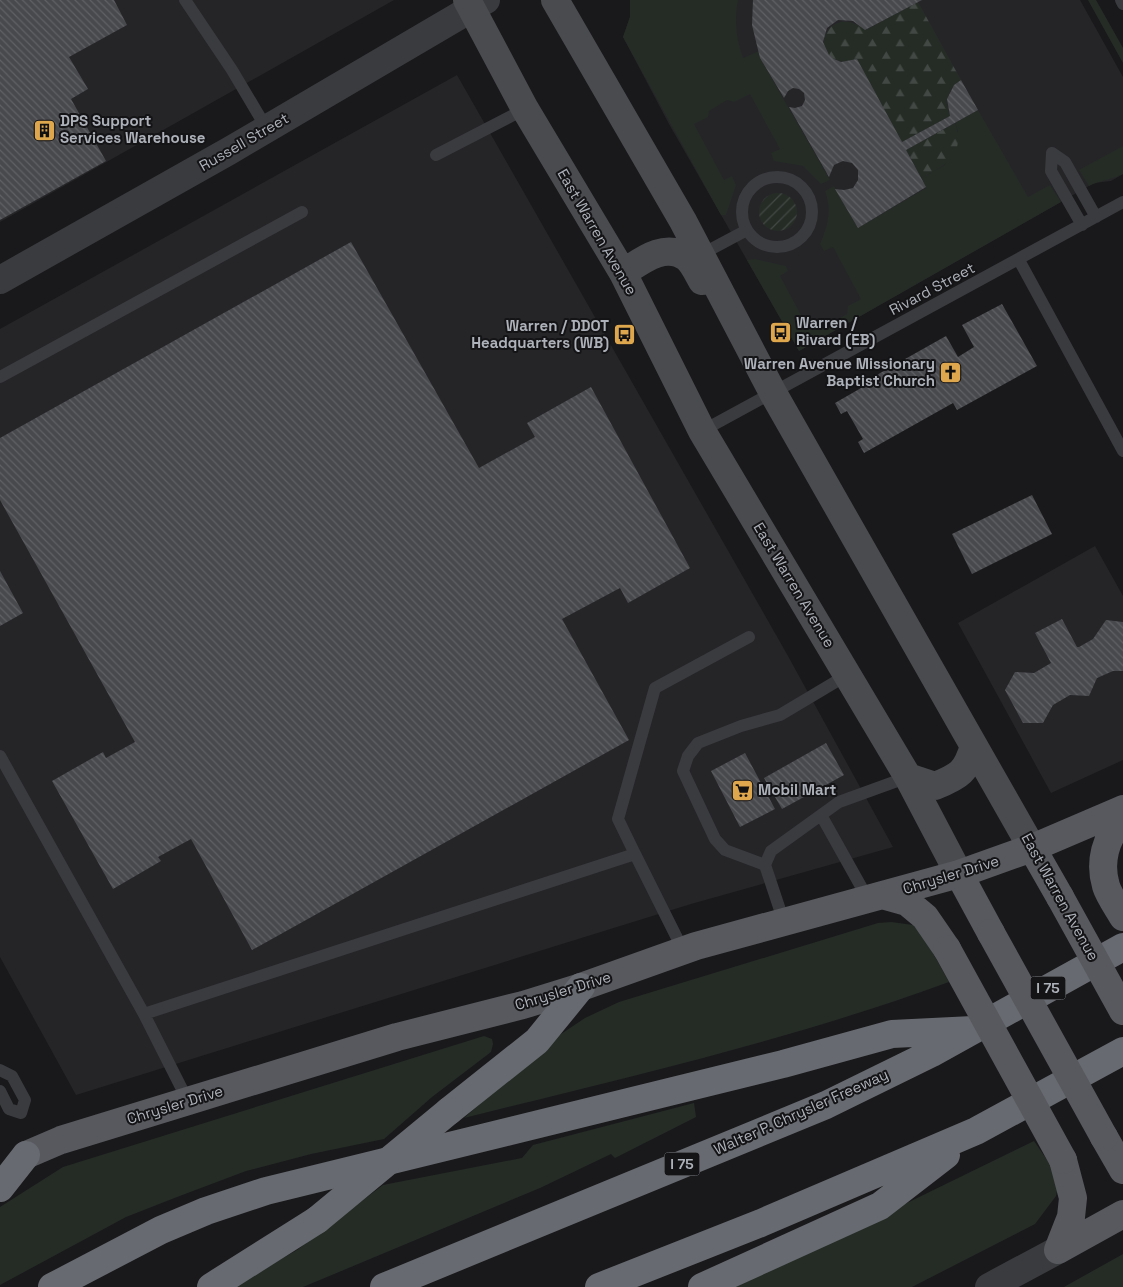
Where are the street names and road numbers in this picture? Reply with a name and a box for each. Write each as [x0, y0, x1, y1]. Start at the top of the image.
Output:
street label: Russell Street [196, 108, 292, 175]
street label: East Warren Avenue [554, 165, 641, 298]
street label: Rivard Street [886, 258, 978, 319]
street label: East Warren Avenue [750, 519, 839, 651]
street label: East Warren Avenue [1018, 830, 1103, 964]
street label: Chrysler Drive [900, 851, 1001, 898]
street label: Chrysler Drive [512, 967, 613, 1014]
road number: I 75 [1030, 976, 1066, 1000]
street label: Walter P. Chrysler Freeway [711, 1064, 891, 1159]
street label: Chrysler Drive [124, 1081, 225, 1128]
road number: I 75 [664, 1152, 700, 1176]

